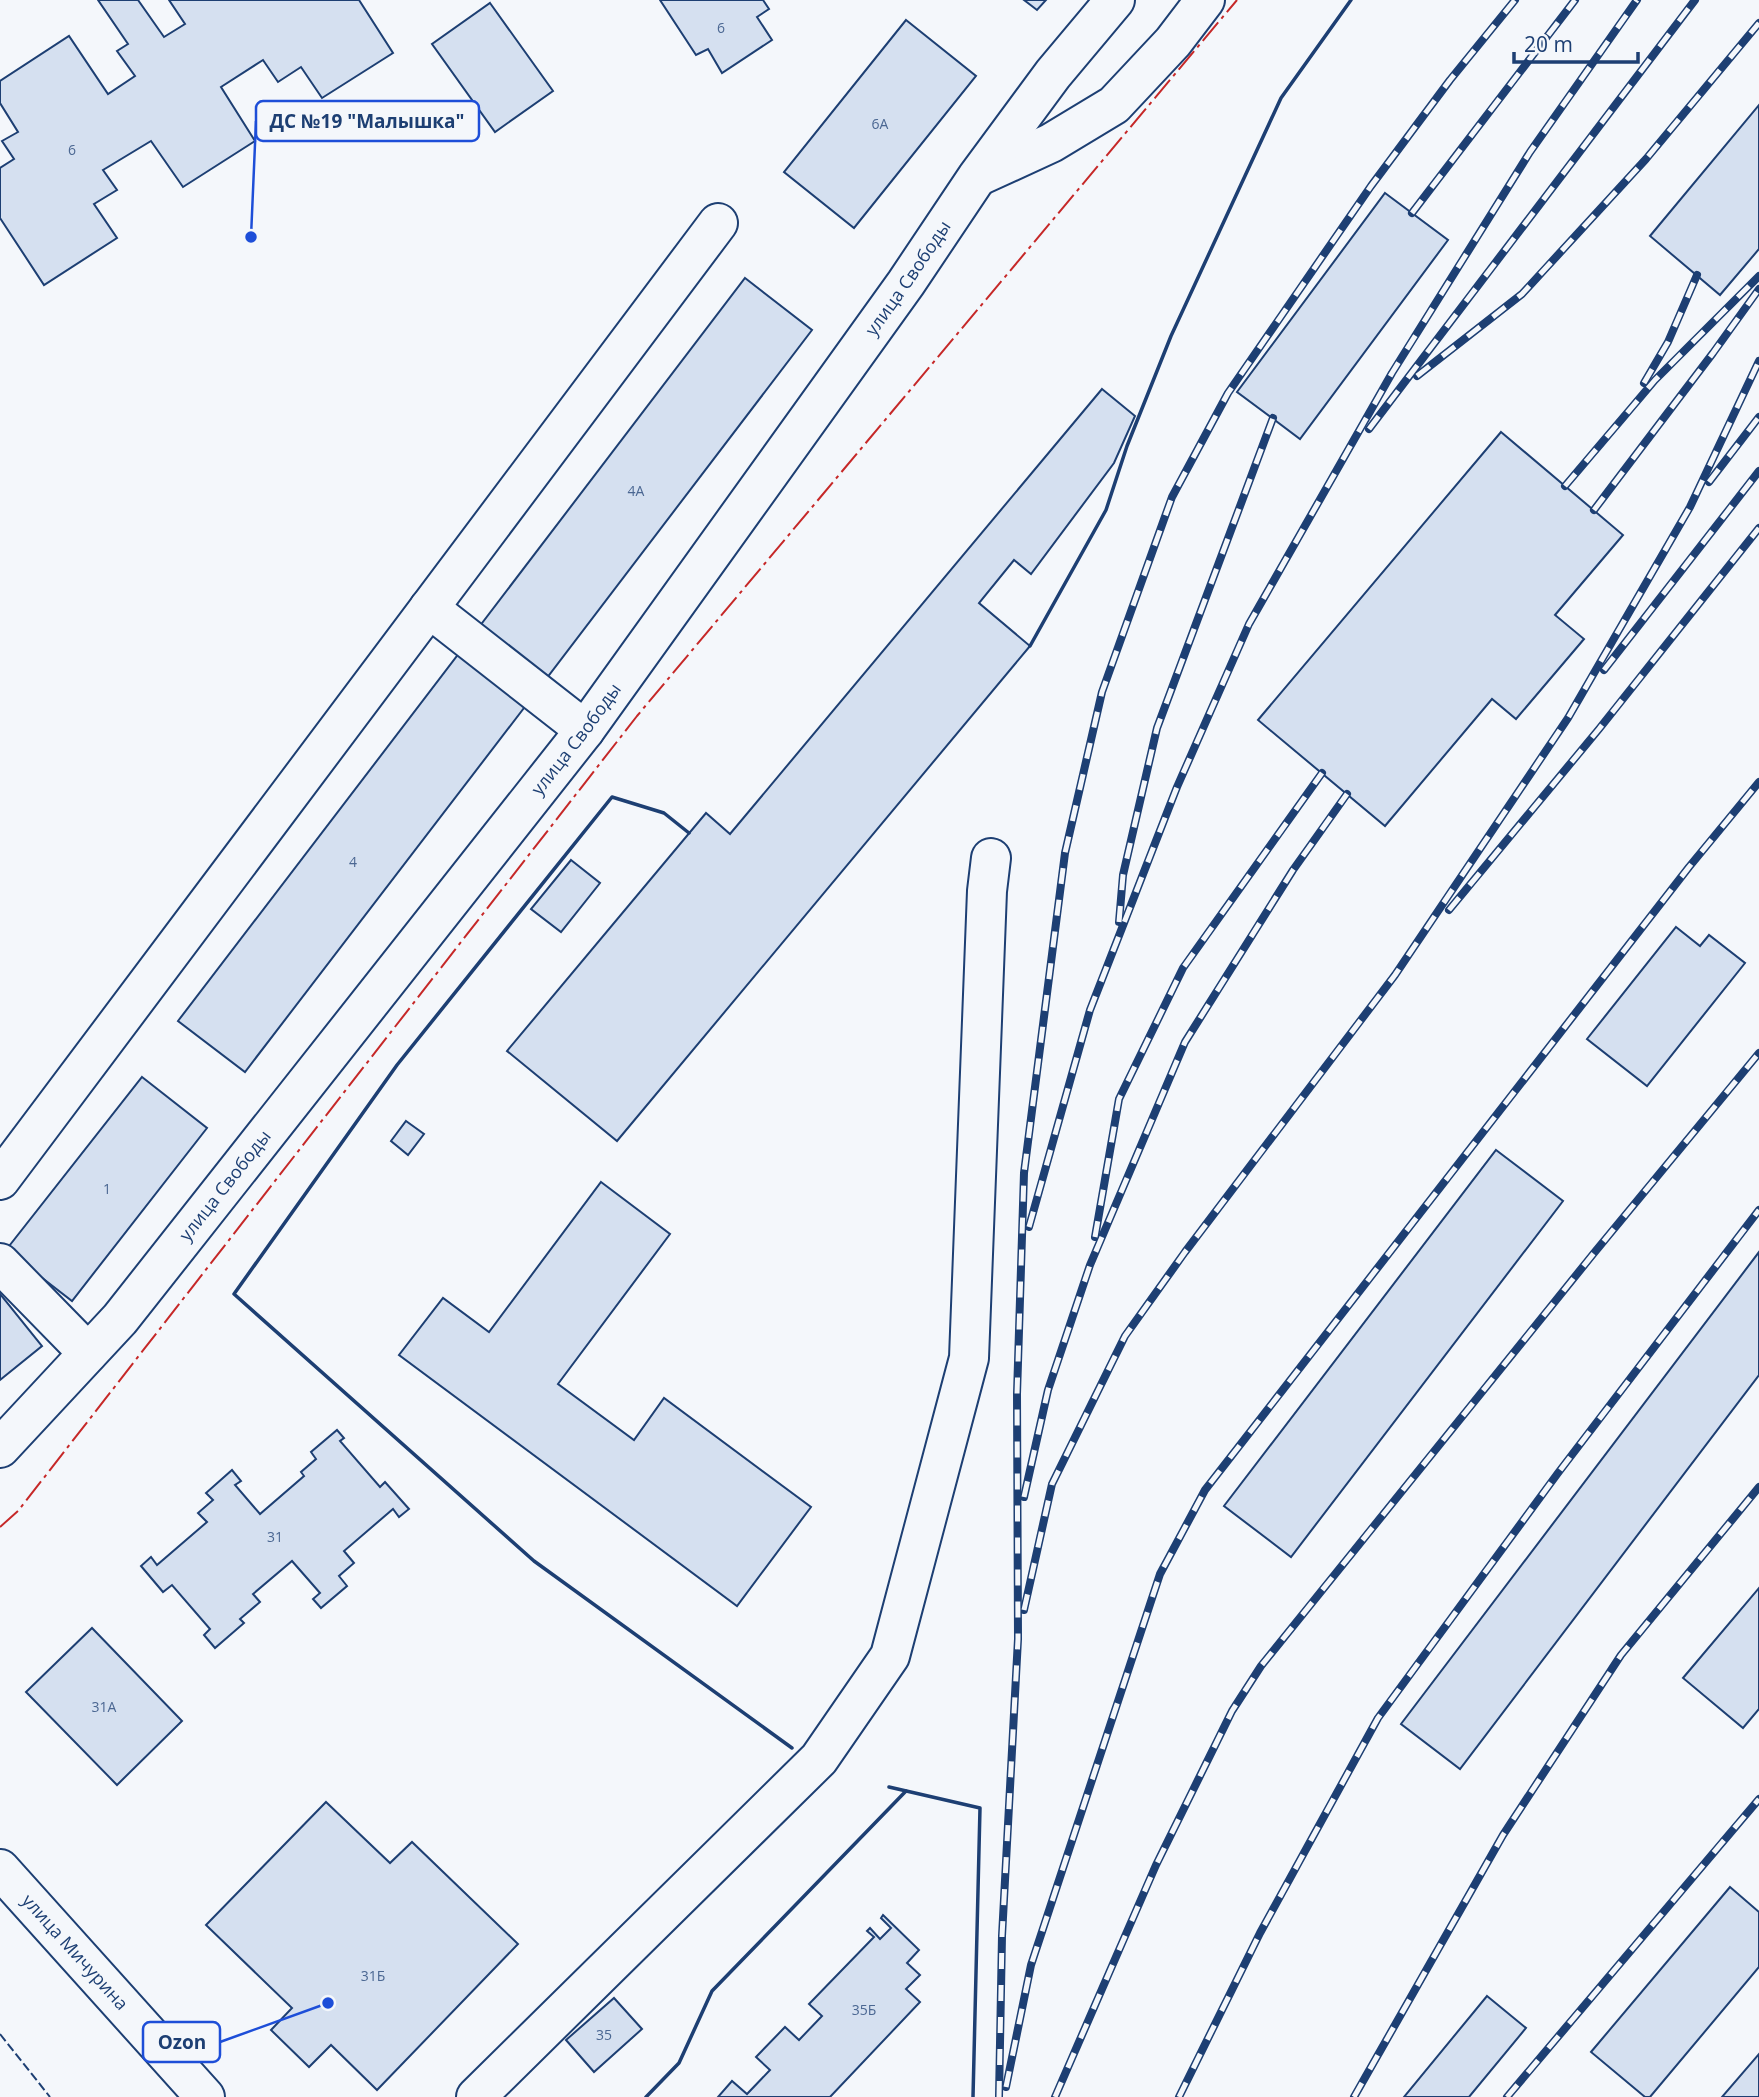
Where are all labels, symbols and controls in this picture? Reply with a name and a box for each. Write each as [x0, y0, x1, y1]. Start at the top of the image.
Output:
house number: 6 [717, 18, 725, 37]
scale bar [1514, 21, 1638, 65]
text: 20 m [1524, 30, 1573, 58]
callout: ДС №19 "Малышка" [256, 101, 479, 141]
text: ДС №19 "Малышка" [269, 108, 465, 134]
house number: 6А [872, 114, 889, 133]
house number: 6 [68, 140, 76, 159]
street label: улица Свободы [859, 215, 956, 340]
house number: 4А [628, 481, 645, 500]
street label: улица Свободы [525, 678, 626, 800]
house number: 4 [349, 852, 357, 871]
street label: улица Свободы [173, 1125, 276, 1246]
house number: 1 [103, 1179, 111, 1198]
house number: 31 [267, 1527, 283, 1546]
house number: 31А [92, 1697, 117, 1716]
street label: улица Мичурина [17, 1888, 134, 2015]
house number: 31Б [361, 1966, 385, 1985]
house number: 35Б [852, 2000, 876, 2019]
callout: Ozon [143, 2022, 220, 2062]
house number: 35 [596, 2025, 612, 2044]
text: Ozon [158, 2029, 206, 2055]

